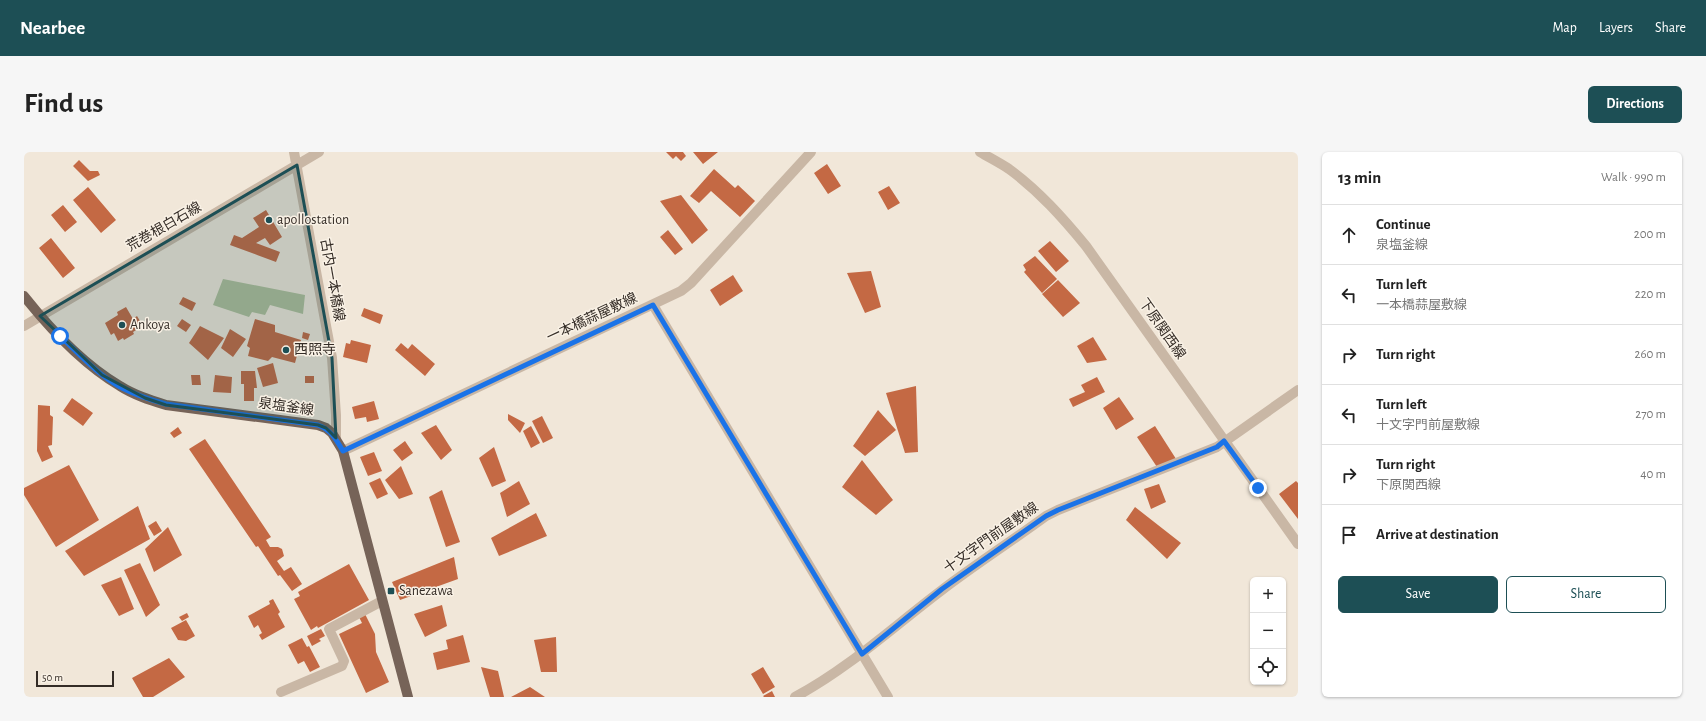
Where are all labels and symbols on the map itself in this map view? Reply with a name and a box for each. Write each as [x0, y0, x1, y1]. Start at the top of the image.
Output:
street label: 荒巻根白石線 [124, 199, 204, 254]
place label: apollostation [277, 213, 349, 227]
marker: apollostation [264, 215, 274, 225]
street label: 古内一本橋線 [318, 237, 347, 323]
street label: 一本橋蒜屋敷線 [544, 289, 639, 345]
street label: 下原関西線 [1136, 296, 1189, 362]
place label: Ankoya [130, 318, 171, 332]
marker: Ankoya [117, 320, 127, 330]
route start [51, 327, 69, 345]
place label: 西照寺 [294, 342, 336, 357]
marker: 西照寺 [281, 345, 291, 355]
street label: 泉塩釜線 [257, 394, 315, 418]
route end [1249, 479, 1267, 497]
street label: 十文字門前屋敷線 [940, 499, 1041, 576]
place label: Sanezawa [399, 584, 454, 598]
marker: Sanezawa [386, 586, 396, 596]
scale bar [36, 669, 114, 688]

